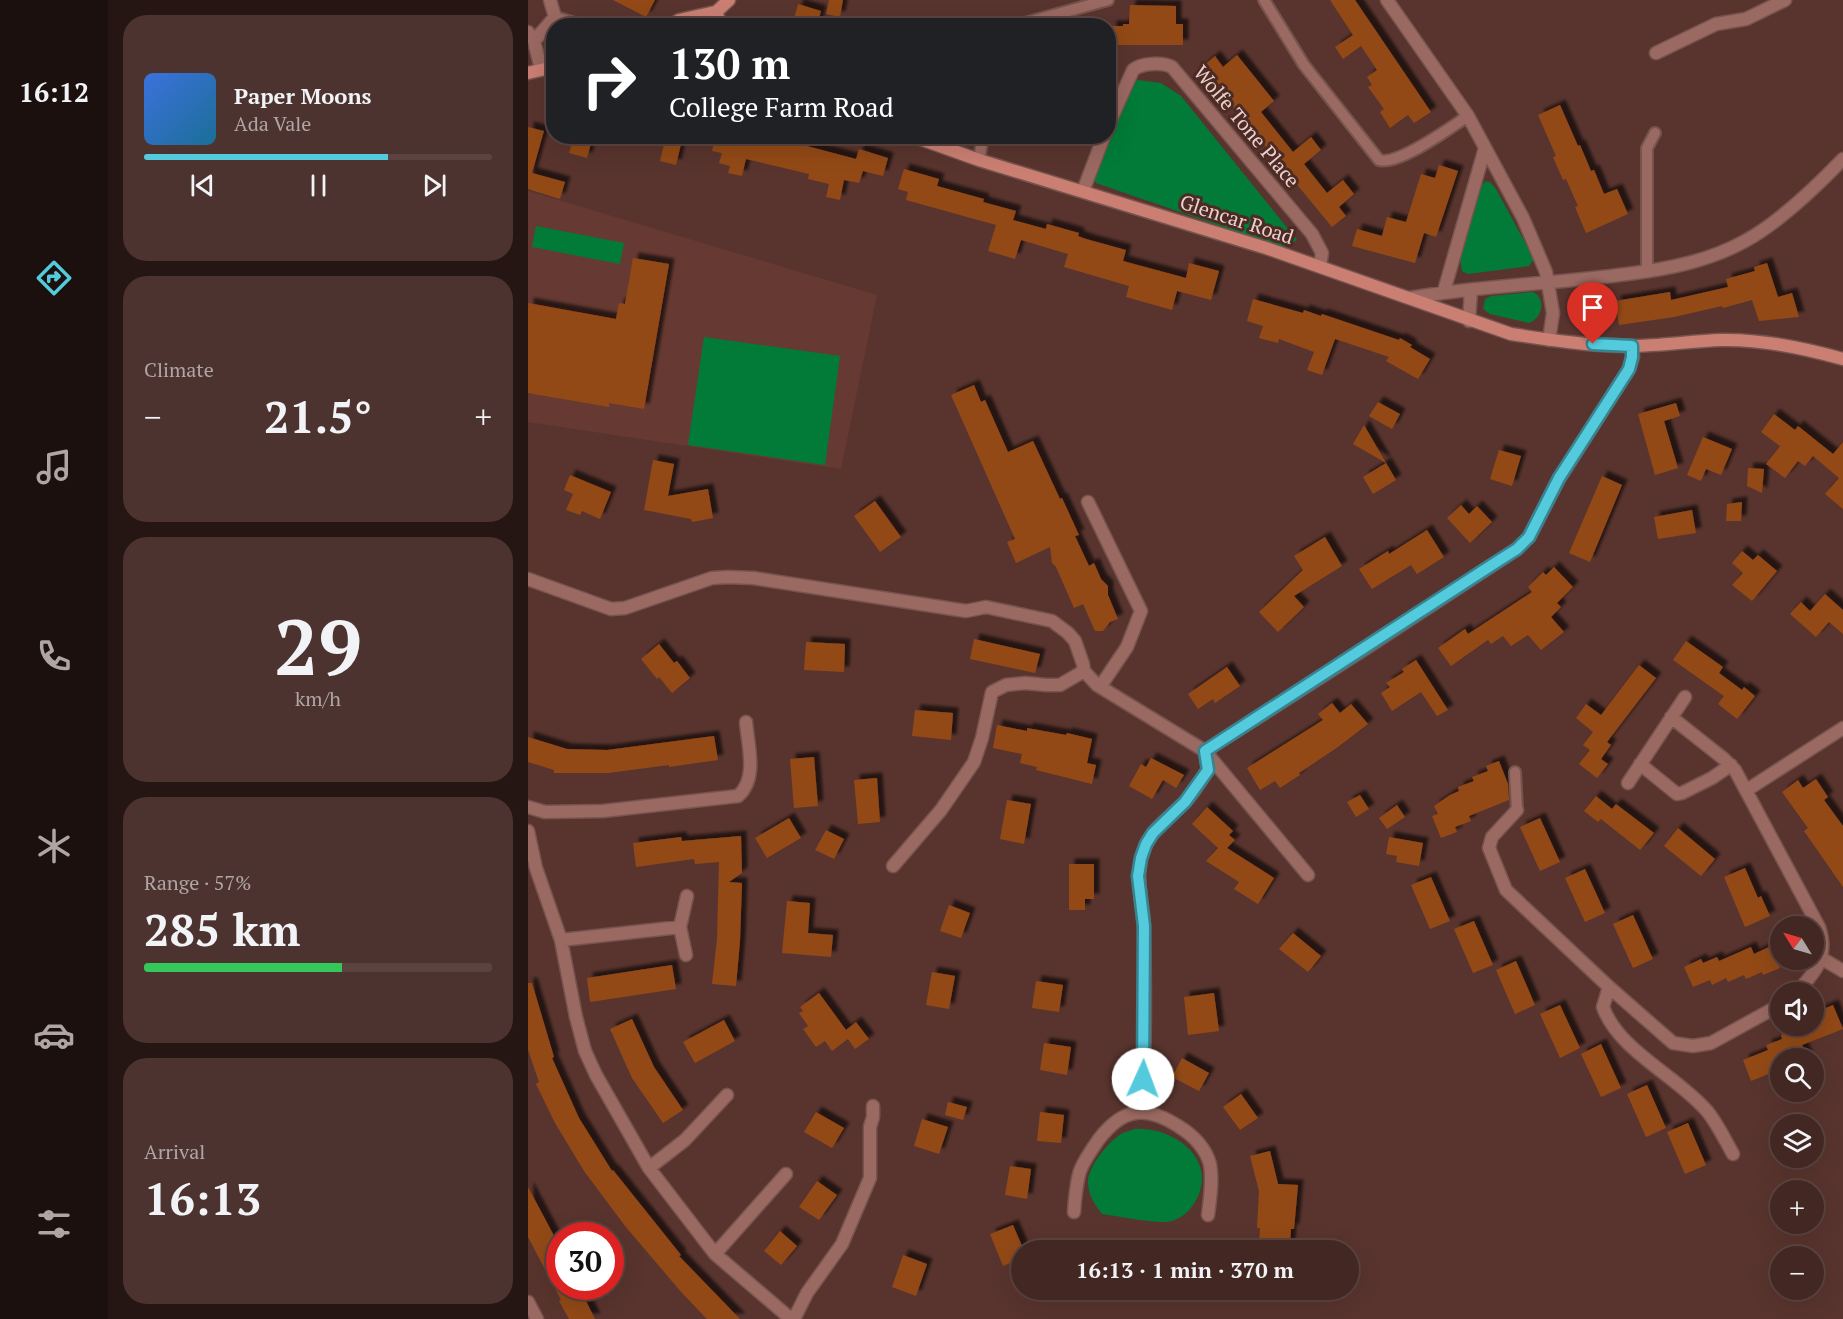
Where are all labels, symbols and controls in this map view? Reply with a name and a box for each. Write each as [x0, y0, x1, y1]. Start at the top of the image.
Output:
text: 130 m [669, 35, 790, 91]
icon: right [570, 42, 648, 120]
street label: Wolfe Tone Place [1188, 59, 1306, 193]
text: 16:12 [19, 74, 89, 110]
text: Paper Moons [234, 81, 372, 110]
text: College Farm Road [669, 89, 894, 125]
text: Ada Vale [234, 110, 311, 137]
icon: previous [186, 169, 219, 202]
icon: pause [302, 169, 335, 202]
icon: next [418, 169, 451, 202]
street label: Glencar Road [1177, 188, 1297, 250]
icon: directions [33, 257, 75, 299]
pin [1567, 282, 1618, 344]
icon: arrive [1576, 291, 1609, 324]
text: Climate [144, 356, 214, 383]
text: 21.5° [264, 386, 372, 446]
text: − [144, 395, 162, 438]
text: + [474, 395, 492, 438]
icon: music [33, 446, 75, 488]
text: 29 [274, 594, 362, 697]
icon: phone [33, 635, 75, 677]
text: km/h [295, 685, 341, 712]
icon: climate [33, 825, 75, 867]
text: Range · 57% [144, 869, 251, 896]
text: 285 km [144, 899, 300, 959]
north arrow [1770, 916, 1824, 970]
map controls [1770, 916, 1824, 1300]
button: sound [1770, 982, 1824, 1036]
icon: car [33, 1014, 75, 1056]
position arrow [1111, 1047, 1175, 1111]
button: search [1770, 1048, 1824, 1102]
button: layers [1770, 1114, 1824, 1168]
text: Arrival [144, 1138, 205, 1165]
text: 16:13 [144, 1168, 261, 1228]
button: + [1770, 1180, 1824, 1234]
icon: filters [33, 1203, 75, 1245]
speed limit sign: 30 [546, 1222, 624, 1300]
button: − [1770, 1246, 1824, 1300]
text: 16:13 · 1 min · 370 m [1076, 1255, 1294, 1284]

